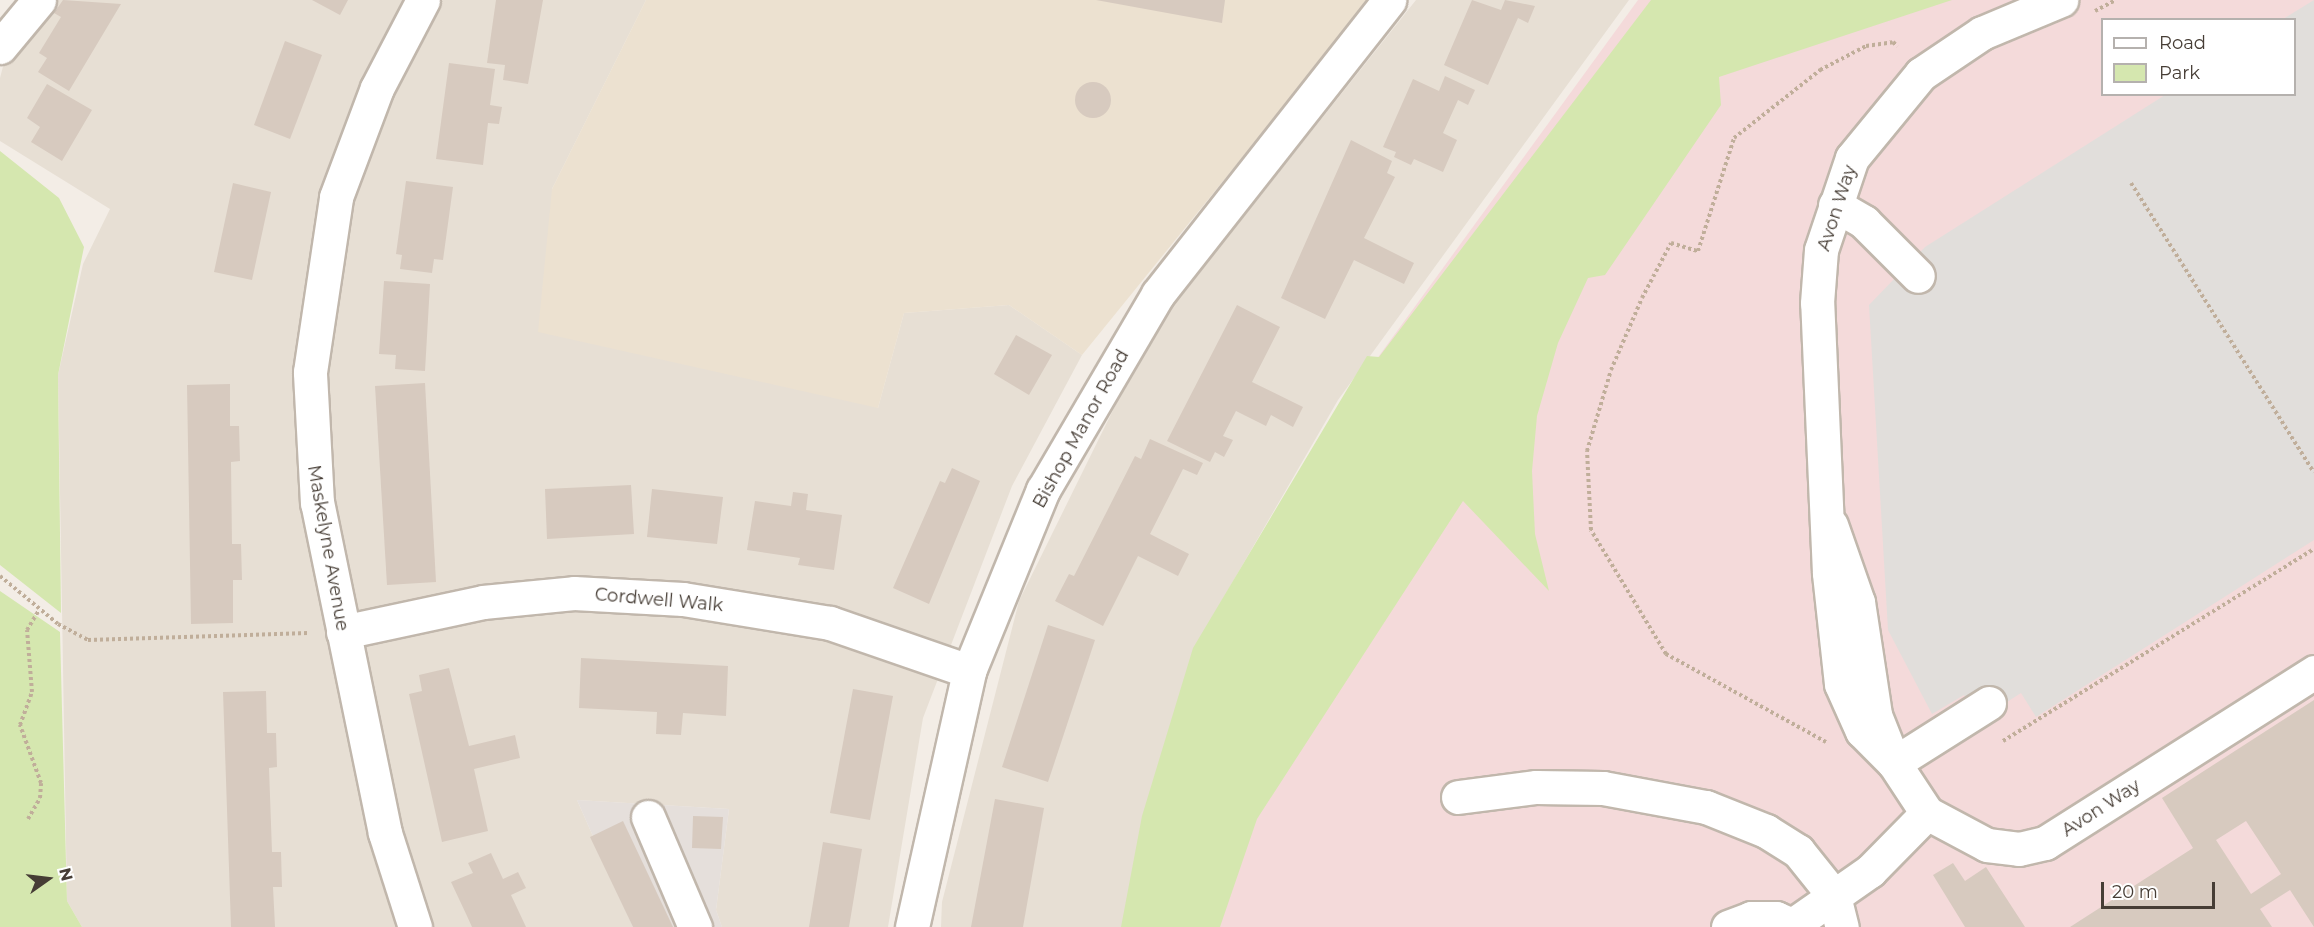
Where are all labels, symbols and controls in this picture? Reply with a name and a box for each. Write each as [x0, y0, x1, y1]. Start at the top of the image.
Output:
legend [2101, 18, 2296, 96]
text: Road [2159, 32, 2206, 54]
text: Park [2159, 62, 2200, 84]
street label: Avon Way [1813, 162, 1861, 254]
street label: Bishop Manor Road [1028, 346, 1134, 512]
street label: Maskelyne Avenue [303, 463, 353, 633]
street label: Cordwell Walk [594, 584, 724, 616]
street label: Avon Way [2058, 775, 2144, 841]
north arrow [18, 849, 78, 909]
text: N [55, 866, 77, 883]
scale bar [2104, 870, 2218, 908]
text: 20 m [2112, 881, 2158, 903]

